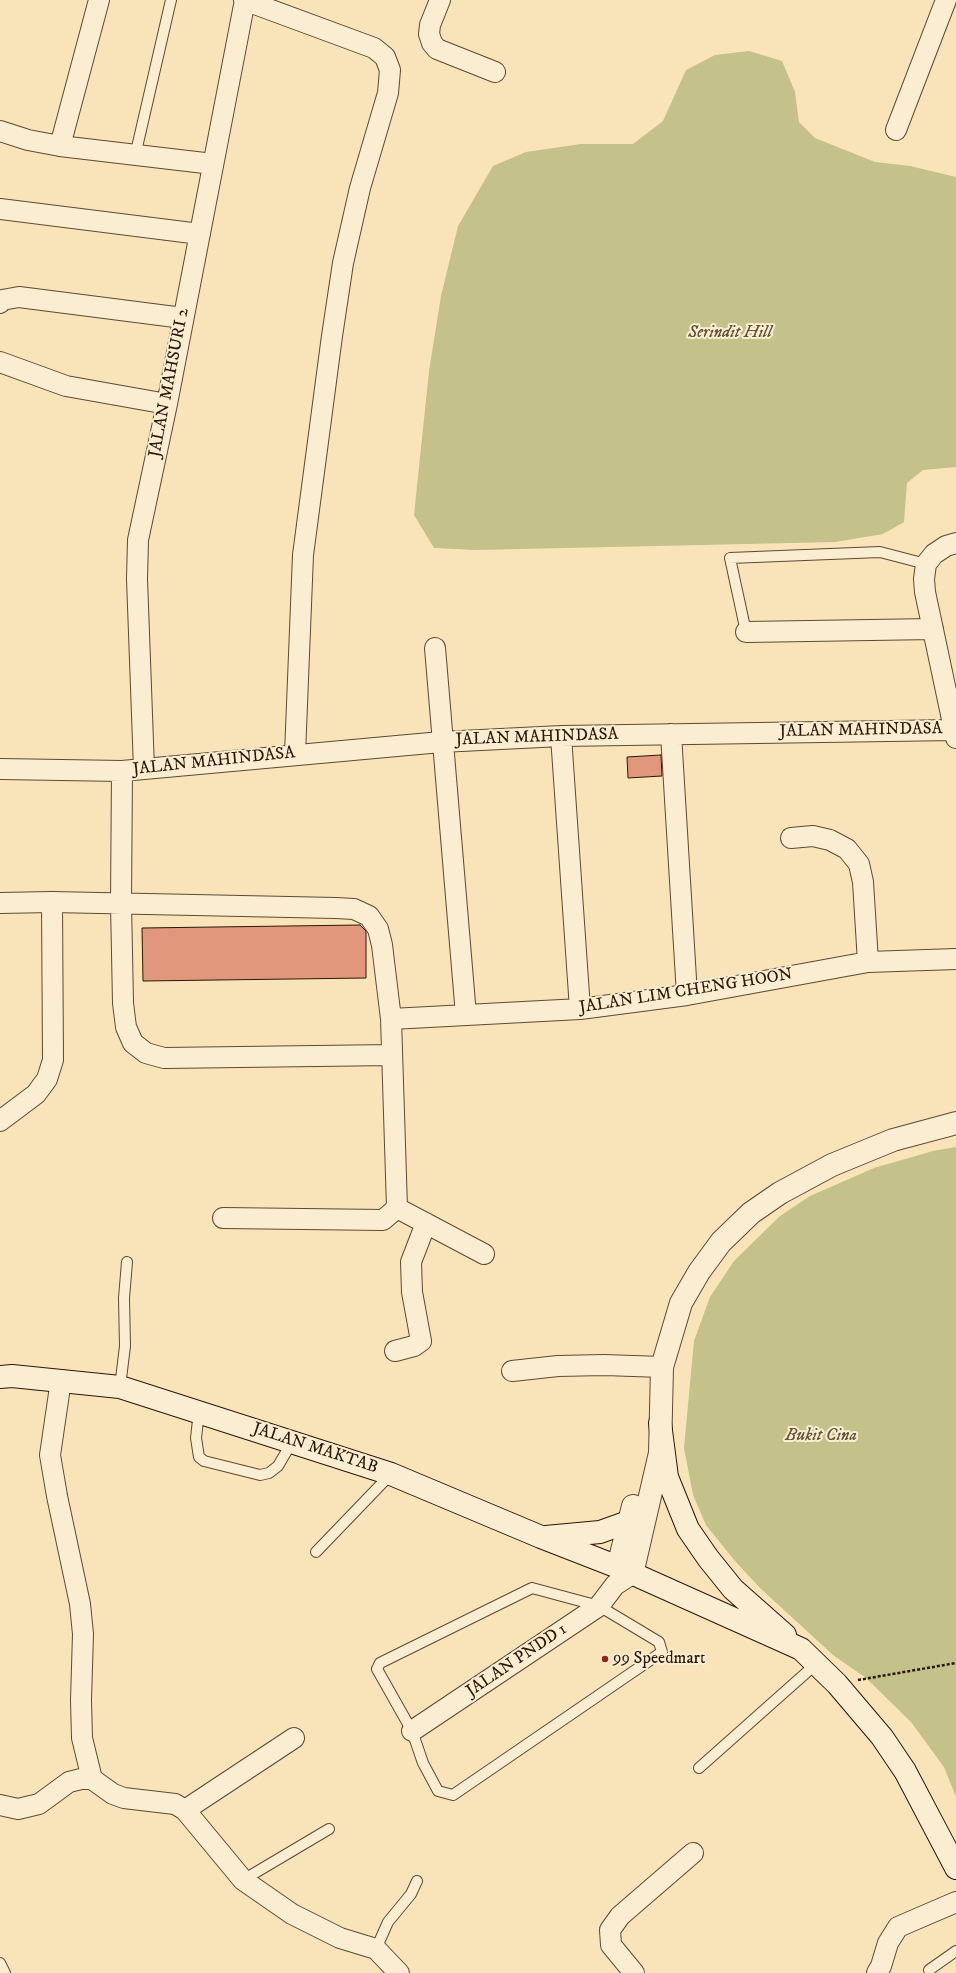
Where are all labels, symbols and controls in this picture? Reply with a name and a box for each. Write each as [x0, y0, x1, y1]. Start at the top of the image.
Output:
street label: JALAN MAHSURI 2 [146, 307, 194, 459]
park label: Serindit Hill [688, 323, 772, 343]
street label: JALAN MAHINDASA [779, 719, 943, 743]
street label: JALAN MAHINDASA [455, 725, 619, 751]
street label: JALAN MAHINDASA [132, 743, 296, 781]
street label: JALAN LIM CHENG HOON [578, 965, 794, 1019]
street label: JALAN MAKTAB [250, 1419, 380, 1479]
park label: Bukit Cina [785, 1426, 857, 1446]
street label: JALAN PNDD 1 [463, 1620, 571, 1702]
place label: 99 Speedmart [613, 1649, 705, 1669]
marker: 99 Speedmart [600, 1654, 610, 1664]

